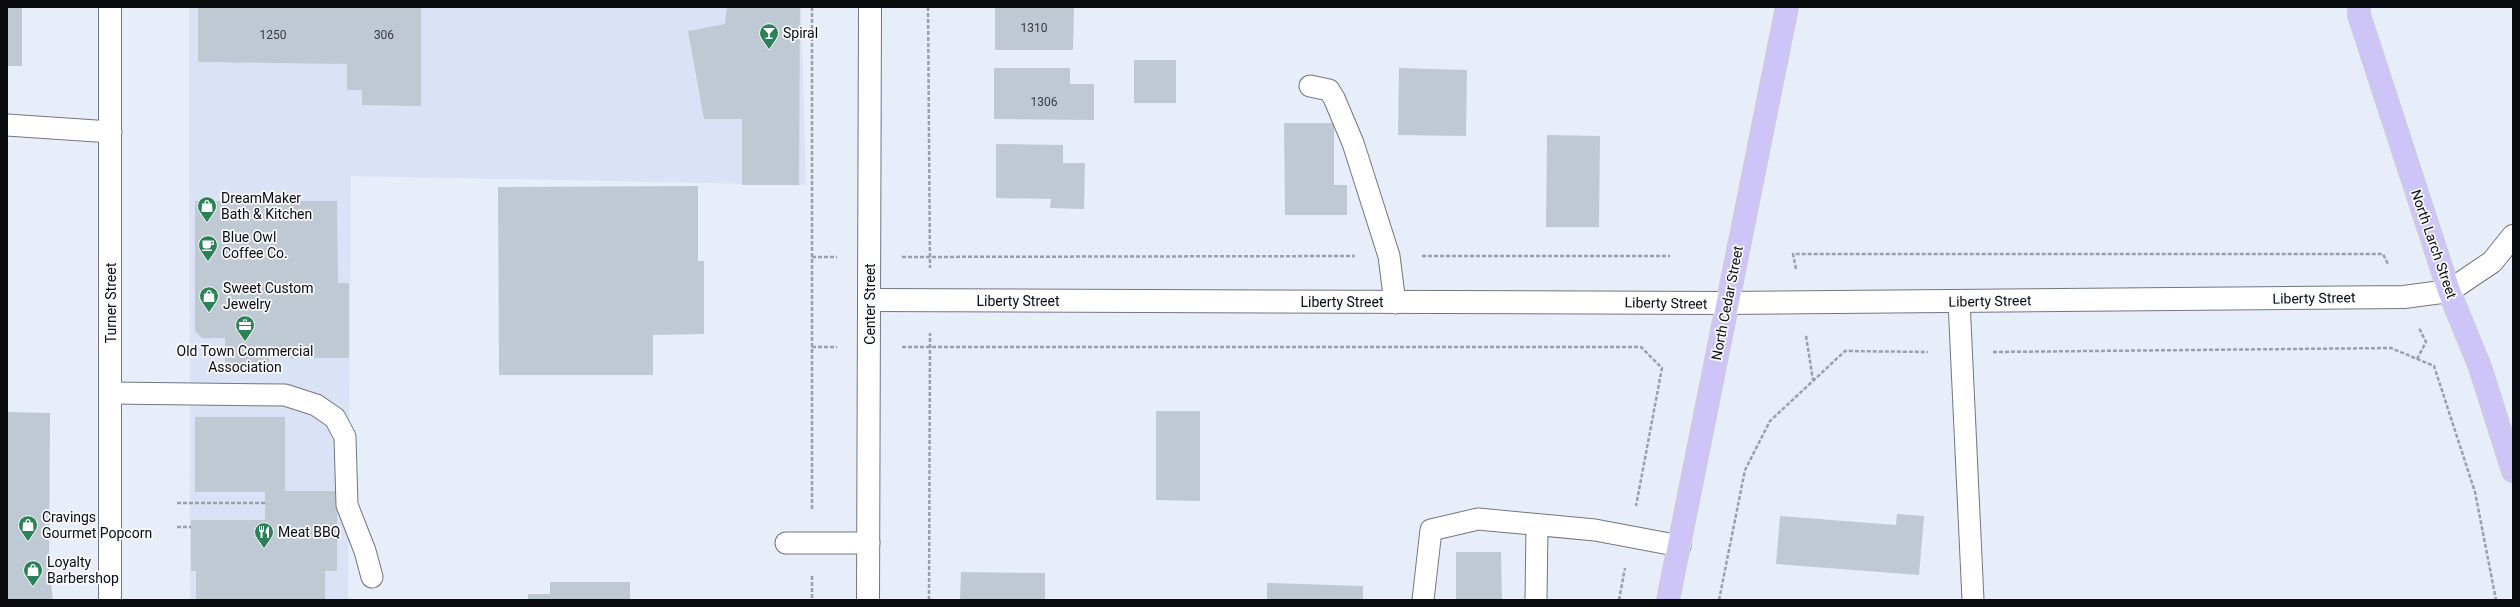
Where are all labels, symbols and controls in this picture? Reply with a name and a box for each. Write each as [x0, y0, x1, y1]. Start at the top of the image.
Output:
house number: 1310 [1021, 21, 1048, 35]
bar icon: Spiral [758, 22, 780, 50]
place label: Spiral [783, 25, 818, 41]
house number: 1250 [260, 28, 287, 42]
house number: 306 [374, 28, 394, 42]
house number: 1306 [1031, 95, 1058, 109]
street label: North Larch Street [2408, 187, 2460, 301]
place label: DreamMaker Bath & Kitchen [221, 190, 312, 222]
shop icon: DreamMaker Bath & Kitchen [196, 195, 218, 223]
place label: Blue Owl Coffee Co. [222, 229, 288, 261]
cafe icon: Blue Owl Coffee Co. [197, 234, 219, 262]
street label: North Cedar Street [1708, 244, 1746, 361]
street label: Turner Street [103, 262, 119, 343]
street label: Center Street [862, 263, 878, 345]
place label: Sweet Custom Jewelry [223, 280, 314, 312]
shop icon: Sweet Custom Jewelry [198, 285, 220, 313]
street label: Liberty Street [2272, 289, 2356, 307]
street label: Liberty Street [1948, 292, 2032, 310]
street label: Liberty Street [977, 293, 1060, 309]
street label: Liberty Street [1301, 294, 1384, 310]
street label: Liberty Street [1624, 294, 1708, 312]
office icon: Old Town Commercial Association [234, 314, 256, 342]
place label: Old Town Commercial Association [177, 343, 313, 375]
place label: Cravings Gourmet Popcorn [42, 509, 152, 541]
shop icon: Cravings Gourmet Popcorn [17, 514, 39, 542]
restaurant icon: Meat BBQ [253, 521, 275, 549]
place label: Meat BBQ [278, 524, 340, 540]
place label: Loyalty Barbershop [47, 554, 119, 586]
shop icon: Loyalty Barbershop [22, 559, 44, 587]

